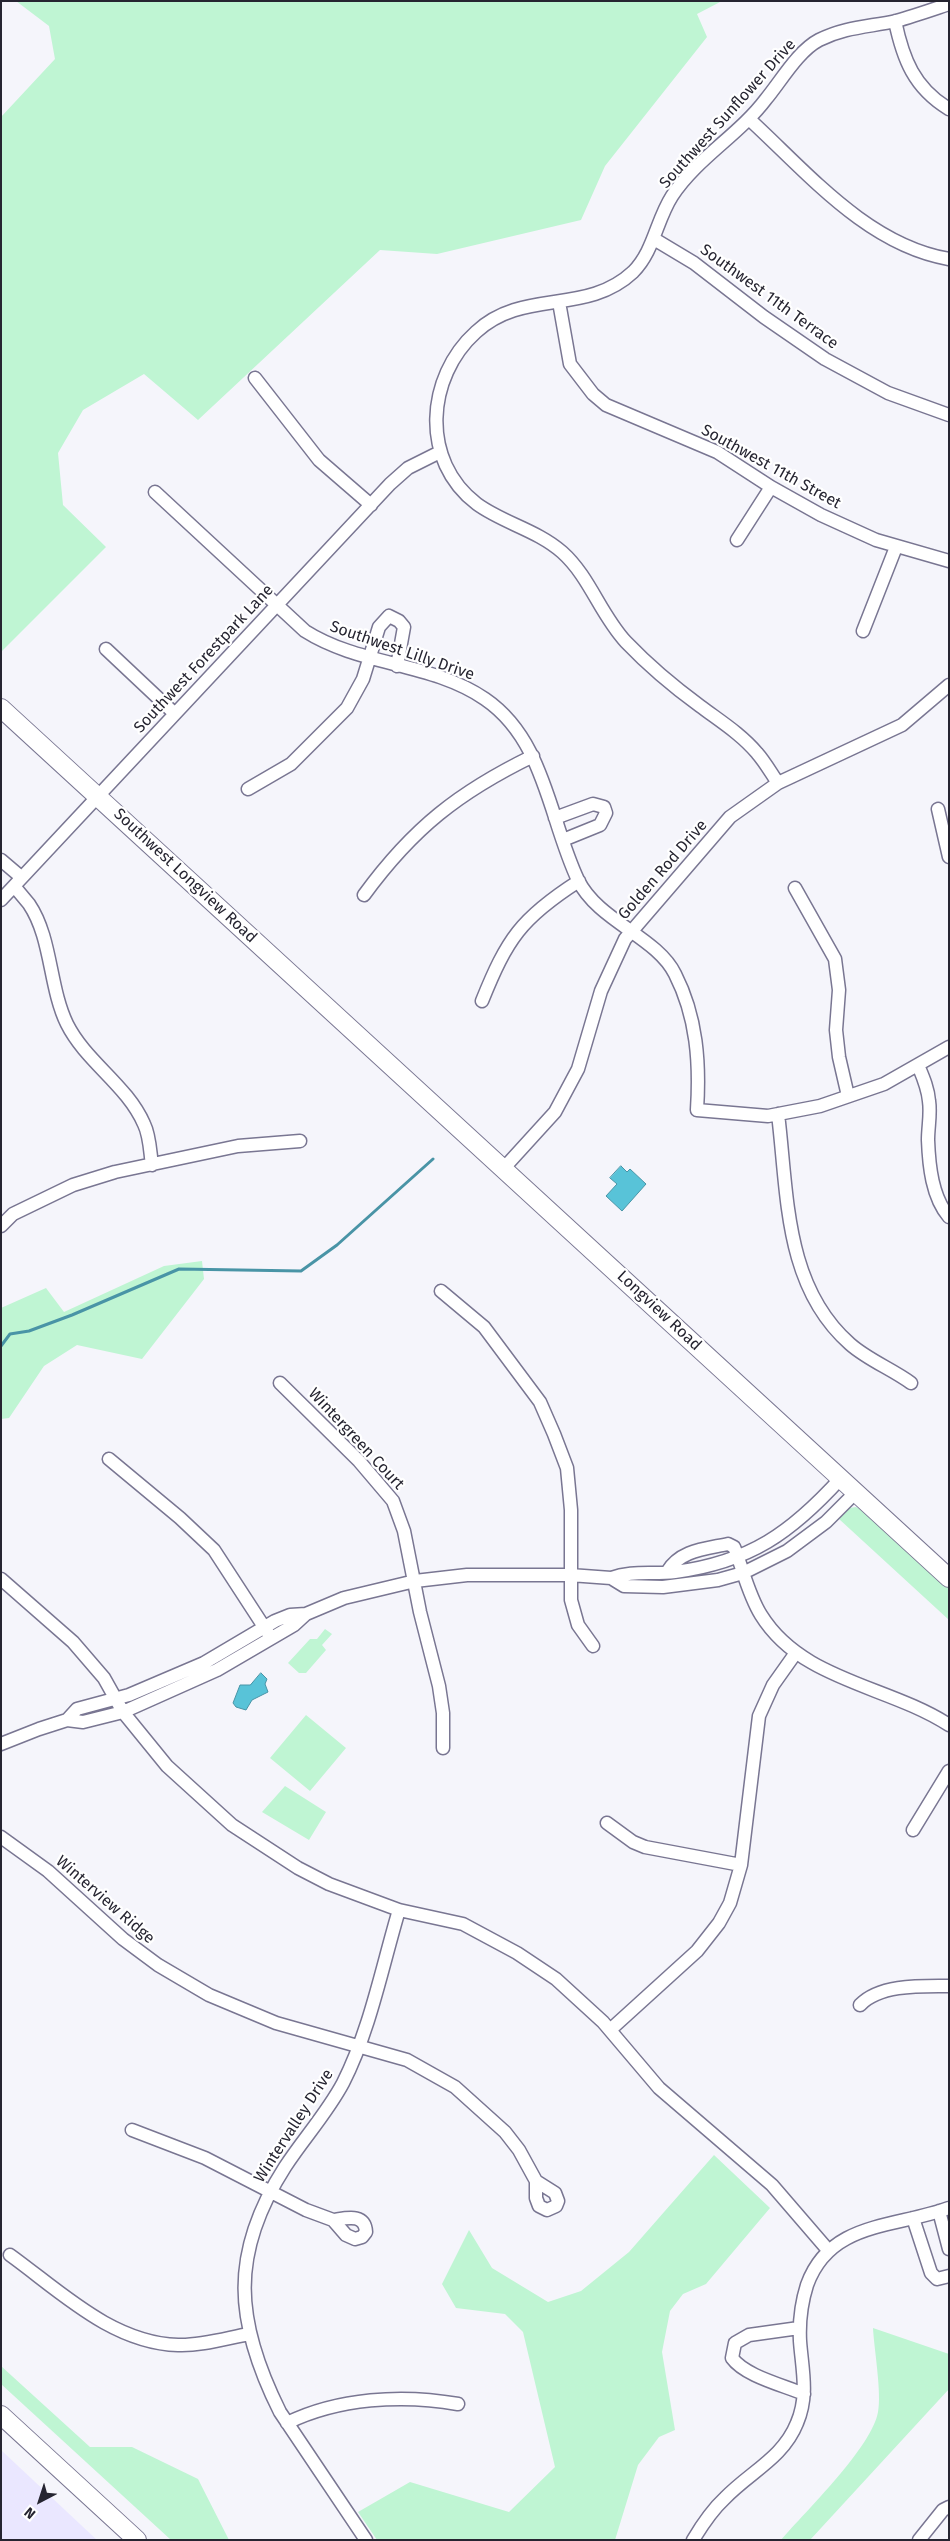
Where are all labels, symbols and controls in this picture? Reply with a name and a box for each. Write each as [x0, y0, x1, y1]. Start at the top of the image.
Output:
street label: Southwest Sunflower Drive [656, 35, 800, 193]
street label: Southwest 11th Terrace [696, 240, 842, 354]
street label: Southwest 11th Street [698, 421, 844, 513]
street label: Southwest Forestpark Lane [130, 581, 278, 737]
street label: Southwest Lilly Drive [327, 617, 477, 685]
street label: Southwest Longview Road [110, 805, 260, 947]
street label: Golden Rod Drive [614, 816, 712, 924]
street label: Longview Road [613, 1267, 705, 1355]
street label: Wintergreen Court [304, 1384, 408, 1494]
street label: Winterview Ridge [52, 1852, 158, 1948]
street label: Wintervalley Drive [250, 2066, 338, 2186]
north arrow [15, 2476, 65, 2526]
text: N [21, 2503, 39, 2522]

